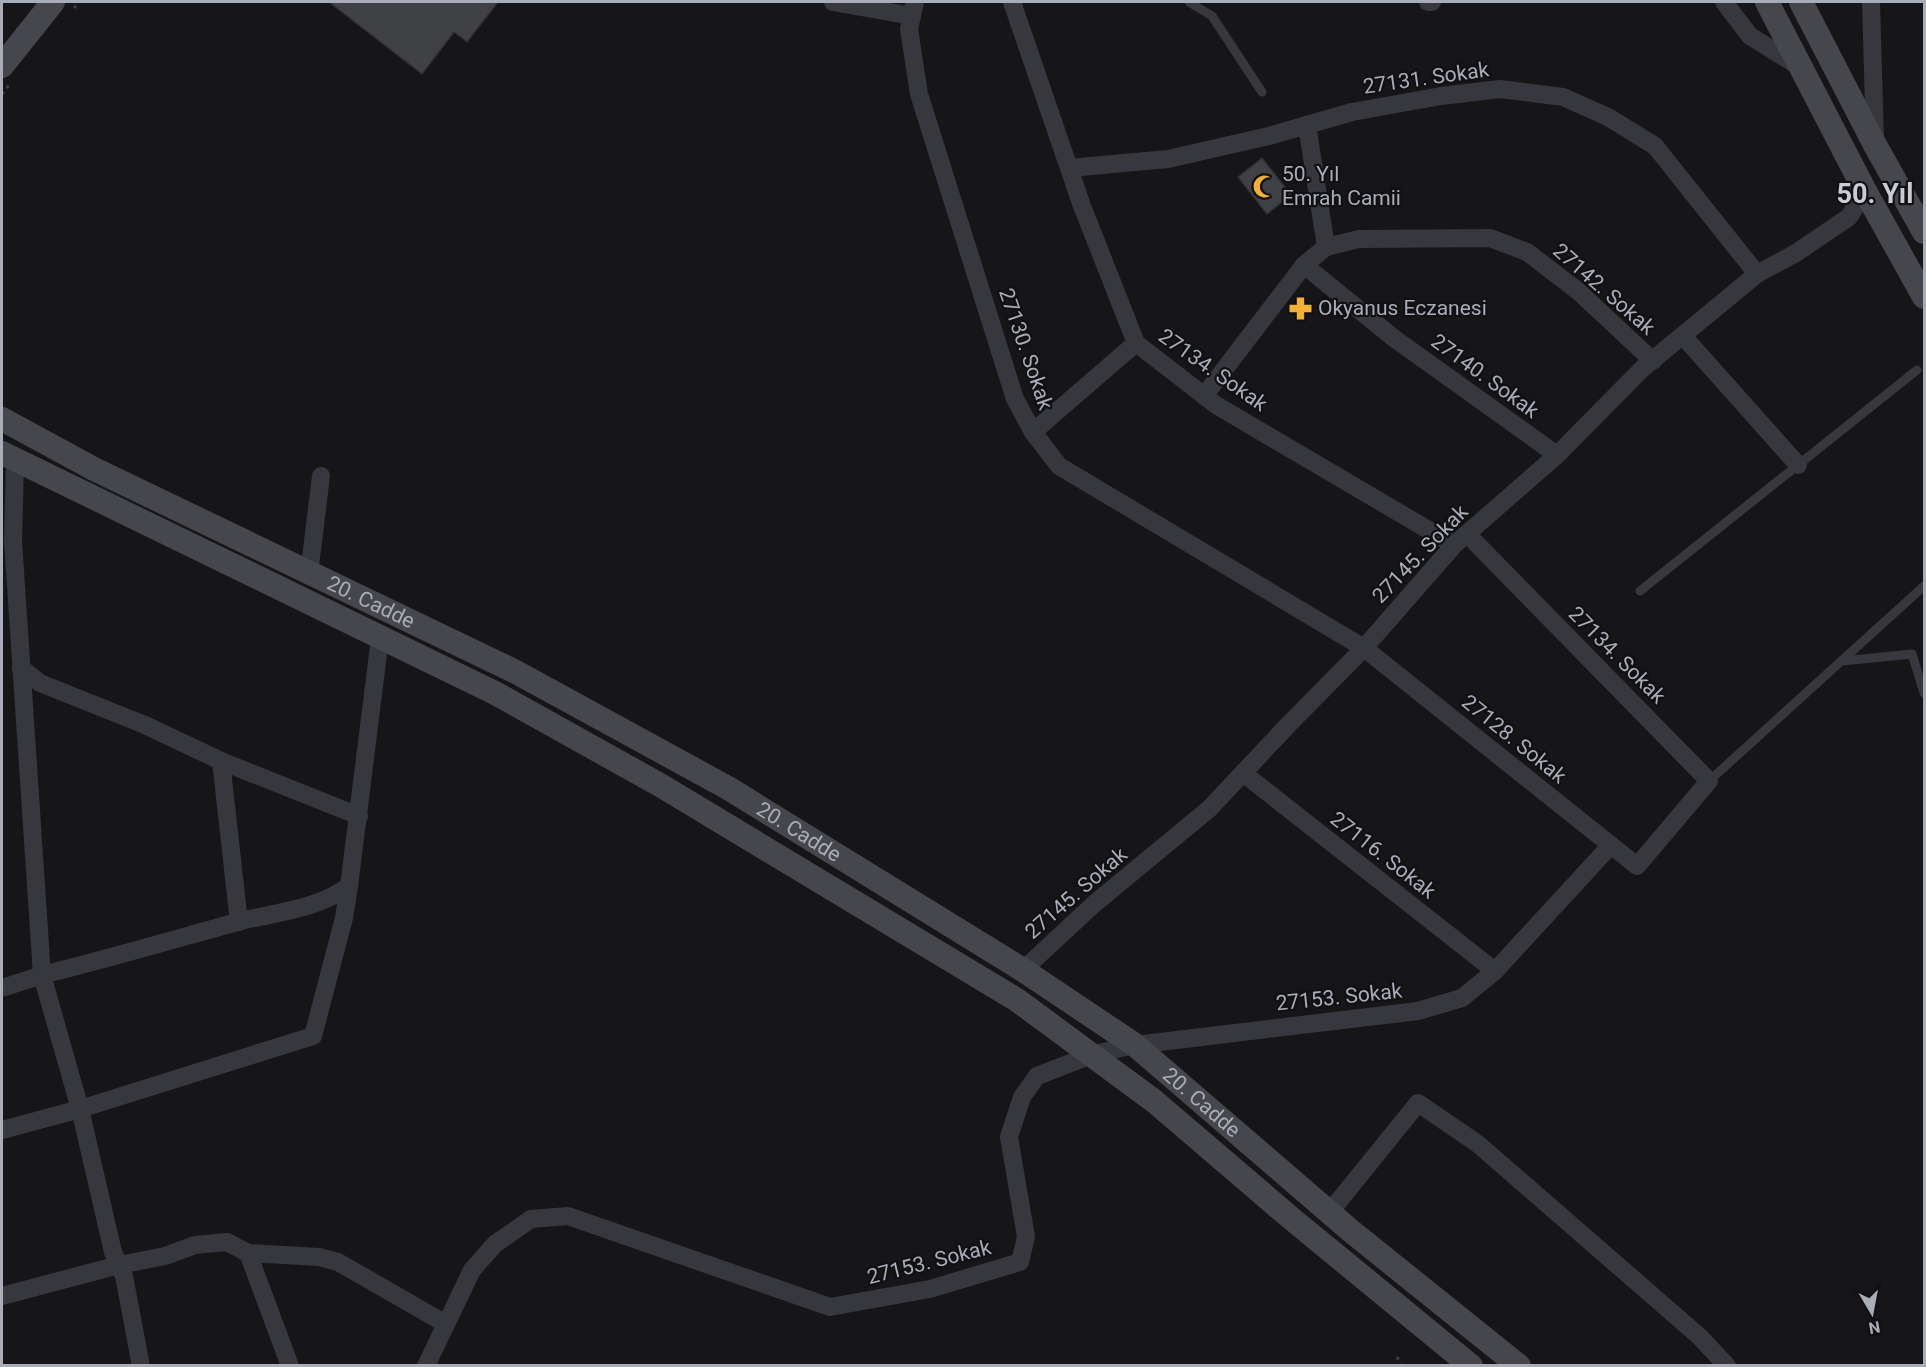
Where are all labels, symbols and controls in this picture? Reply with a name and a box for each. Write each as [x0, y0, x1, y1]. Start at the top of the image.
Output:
street label: 27131. Sokak [1361, 57, 1491, 99]
place label: 50. Yıl Emrah Camii [1282, 162, 1401, 210]
mosque icon: 50. Yıl Emrah Camii [1251, 173, 1277, 199]
district label: 50. Yıl [1837, 178, 1913, 210]
street label: 27142. Sokak [1548, 238, 1660, 340]
street label: 27130. Sokak [994, 285, 1058, 413]
pharmacy icon: Okyanus Eczanesi [1287, 295, 1313, 321]
place label: Okyanus Eczanesi [1318, 296, 1487, 320]
street label: 27134. Sokak [1154, 324, 1272, 416]
street label: 27140. Sokak [1427, 329, 1544, 423]
street label: 27145. Sokak [1367, 500, 1473, 608]
street label: 20. Cadde [323, 571, 419, 633]
street label: 27134. Sokak [1564, 602, 1671, 709]
street label: 27128. Sokak [1457, 690, 1571, 788]
street label: 20. Cadde [752, 797, 845, 867]
street label: 27116. Sokak [1326, 806, 1441, 904]
street label: 27145. Sokak [1020, 842, 1132, 944]
street label: 27153. Sokak [1275, 978, 1404, 1016]
street label: 20. Cadde [1158, 1063, 1245, 1142]
street label: 27153. Sokak [865, 1235, 994, 1289]
north arrow [1842, 1283, 1902, 1343]
text: N [1867, 1317, 1882, 1338]

